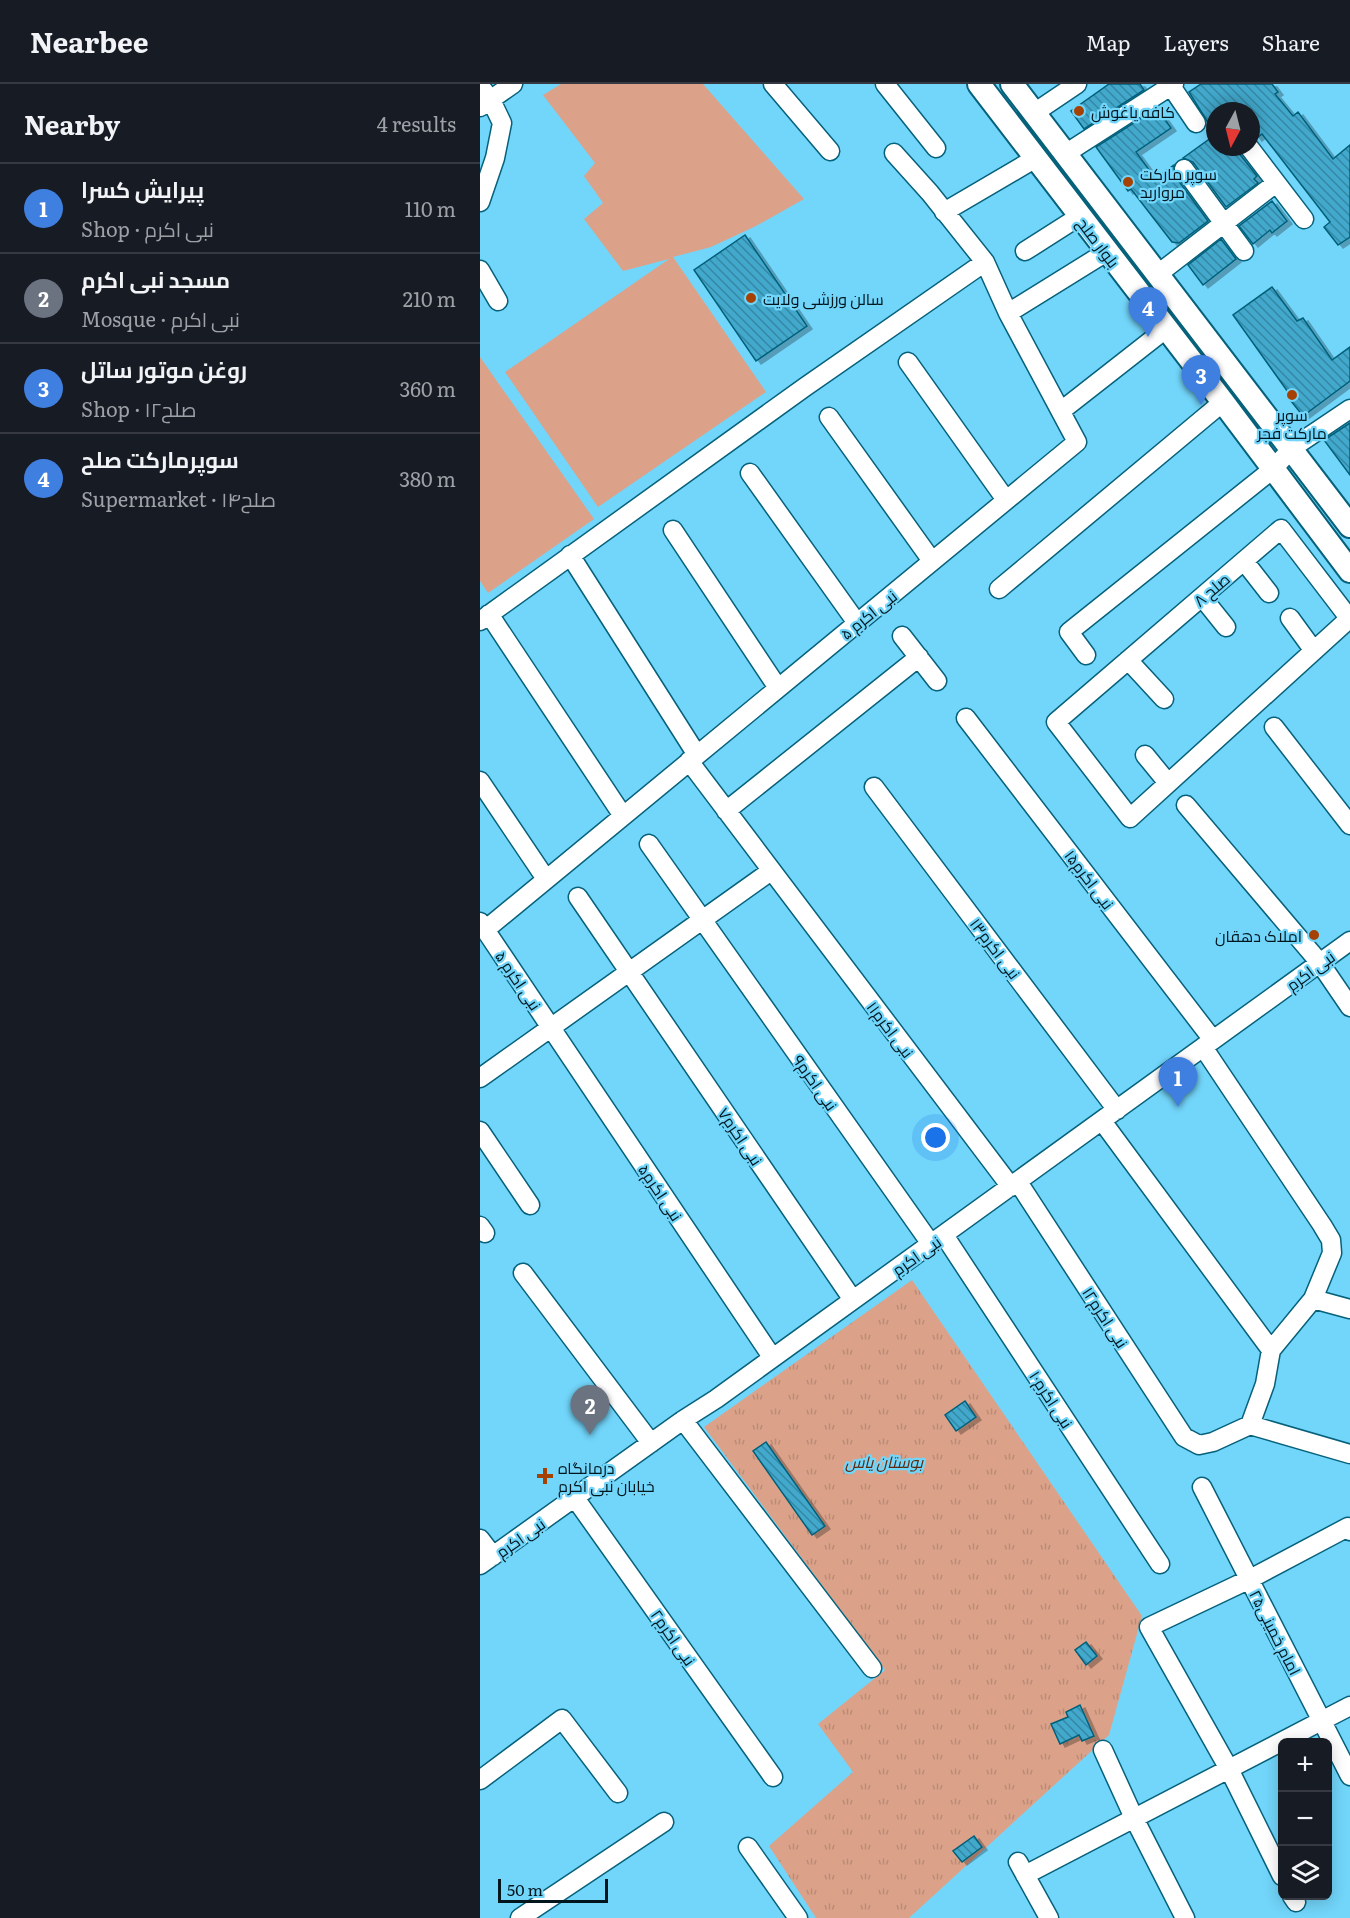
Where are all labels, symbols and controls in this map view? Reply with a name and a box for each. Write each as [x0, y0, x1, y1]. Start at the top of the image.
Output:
text: Nearbee [30, 20, 149, 62]
text: Map [1086, 26, 1131, 57]
text: Layers [1164, 26, 1229, 57]
text: Share [1262, 26, 1320, 57]
place label: کافه یاغوش [1091, 99, 1175, 123]
north arrow [1206, 102, 1260, 156]
text: Nearby [24, 104, 120, 143]
marker: کافه یاغوش [1072, 104, 1086, 118]
text: 4 results [377, 108, 456, 138]
place label: سوپر مارکت مروارید [1140, 161, 1217, 203]
text: پیرایش کسرا [81, 172, 204, 205]
marker: سوپر مارکت مروارید [1121, 175, 1135, 189]
text: 1 [39, 193, 48, 223]
text: 110 m [405, 193, 456, 223]
street label: بلوار صلح [1071, 212, 1126, 273]
text: Shop · نبی اکرم [81, 213, 214, 243]
text: مسجد نبی اکرم [81, 262, 230, 295]
text: 2 [38, 283, 49, 313]
text: 210 m [403, 283, 456, 313]
place label: سالن ورزشی ولایت [763, 286, 884, 310]
pin: 4 [1128, 288, 1168, 337]
marker: سالن ورزشی ولایت [744, 291, 758, 305]
text: Mosque · نبی اکرم [81, 303, 240, 333]
text: روغن موتور ساتل [81, 352, 247, 385]
pin: 3 [1182, 356, 1220, 405]
text: 3 [38, 373, 49, 403]
text: 360 m [399, 373, 456, 403]
marker: سوپر مارکت فجر [1285, 388, 1299, 402]
text: Shop · صلح۱۲ [81, 393, 196, 423]
place label: سوپر مارکت فجر [1256, 402, 1327, 444]
text: سوپرمارکت صلح [81, 442, 239, 475]
text: 4 [37, 463, 50, 493]
text: 380 m [399, 463, 456, 493]
text: Supermarket · صلح۱۴ [81, 483, 276, 513]
street label: ۸ صلح [1187, 567, 1235, 612]
street label: نبی اکرم ۵ [834, 583, 902, 645]
street label: نبی اکرم۱۵ [1059, 844, 1120, 914]
street label: نبی اکرم۱۳ [964, 912, 1027, 984]
place label: املاک دهقان [1215, 923, 1302, 947]
marker: املاک دهقان [1307, 928, 1321, 942]
street label: نبی اکرم [1281, 944, 1340, 997]
street label: نبی اکرم ۵ [489, 945, 548, 1015]
street label: نبی اکرم۱۱ [861, 996, 920, 1063]
street label: نبی اکرم۹ [787, 1049, 844, 1116]
pin: 1 [1158, 1058, 1198, 1107]
street label: نبی اکرم۷ [712, 1102, 769, 1170]
your location [921, 1123, 950, 1152]
street label: نبی اکرم۵ [632, 1159, 689, 1226]
street label: نبی اکرم [886, 1229, 946, 1282]
street label: نبی اکرم۱۲ [1076, 1282, 1135, 1353]
street label: نبی اکرم۱۰ [1024, 1365, 1080, 1433]
pin: 2 [570, 1386, 610, 1435]
park label: بوستان یاس [845, 1449, 924, 1473]
place label: درمانگاه خیابان نبی اکرم [558, 1455, 655, 1498]
marker: درمانگاه خیابان نبی اکرم [536, 1467, 554, 1485]
street label: نبی اکرم [490, 1511, 550, 1564]
street label: امام خمینی۲۵ [1243, 1585, 1308, 1679]
street label: نبی اکرم۲ [645, 1604, 702, 1671]
map controls [1278, 1738, 1332, 1900]
button: + [1278, 1738, 1332, 1792]
button: − [1278, 1792, 1332, 1846]
button: layers [1278, 1846, 1332, 1900]
scale bar [498, 1876, 608, 1904]
text: 50 m [507, 1877, 543, 1901]

